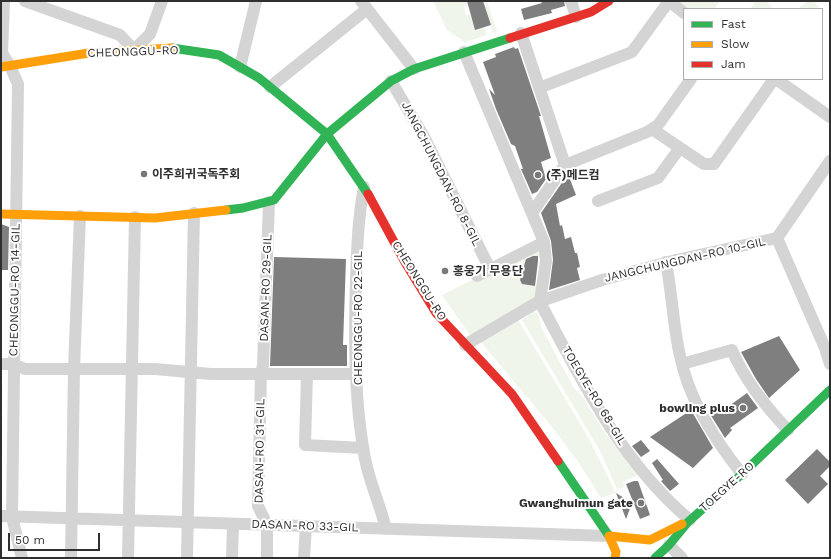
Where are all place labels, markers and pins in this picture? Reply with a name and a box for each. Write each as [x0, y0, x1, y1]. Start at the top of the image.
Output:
place label: 이주희귀국독주회 [152, 167, 240, 181]
place label: (주)메드컴 [546, 168, 600, 182]
marker: 이주희귀국독주회 [139, 169, 149, 179]
marker: (주)메드컴 [533, 170, 543, 180]
place label: 홍웅기 무용단 [453, 264, 523, 278]
marker: 홍웅기 무용단 [440, 266, 450, 276]
place label: bowling plus [659, 401, 735, 415]
marker: bowling plus [738, 403, 748, 413]
place label: Gwanghuimun gate [519, 496, 633, 510]
marker: Gwanghuimun gate [636, 498, 646, 508]

